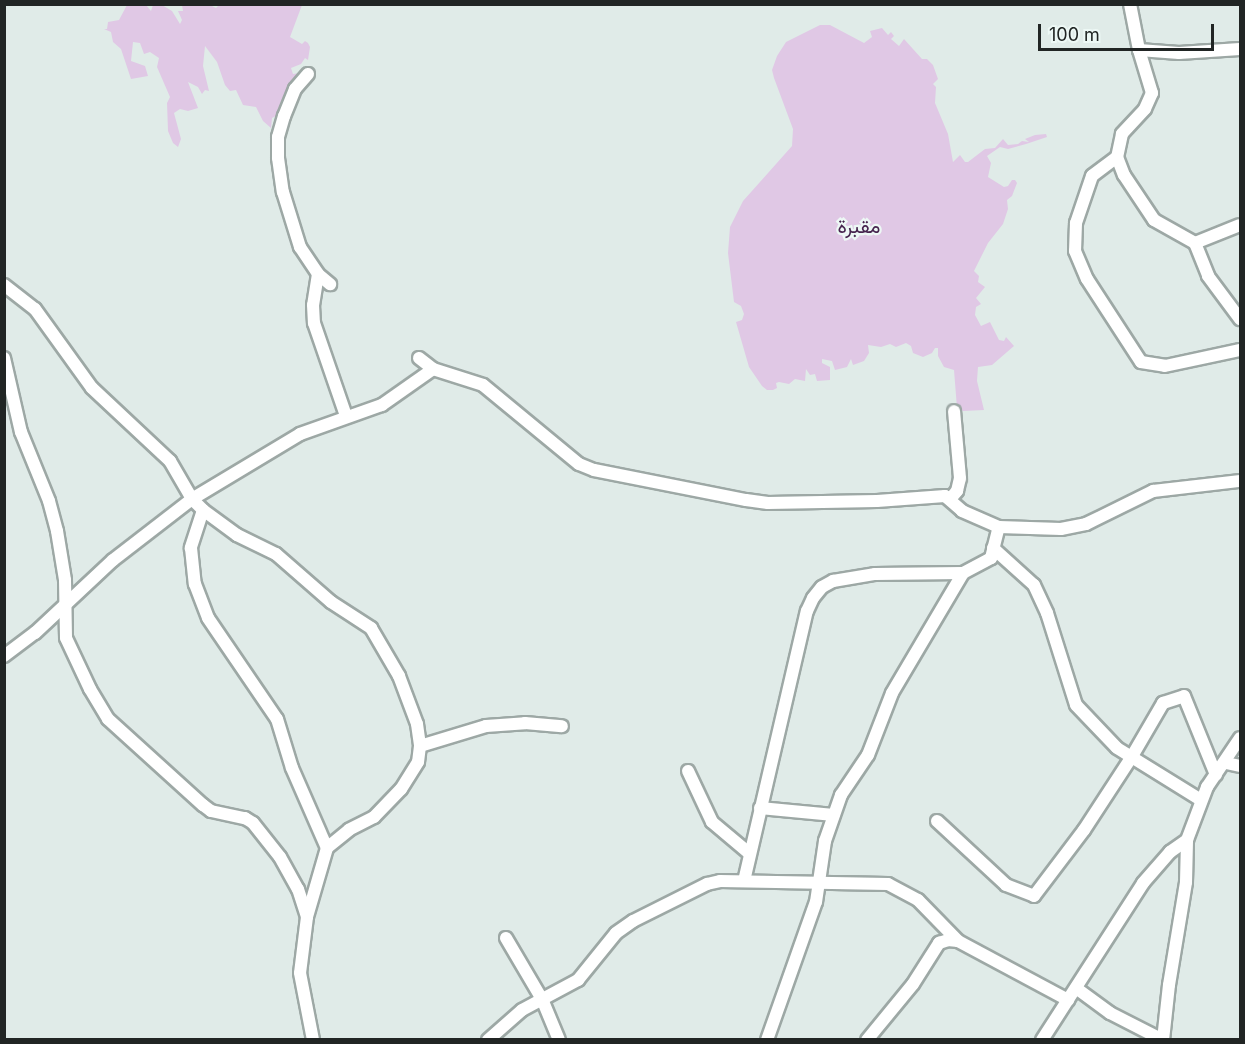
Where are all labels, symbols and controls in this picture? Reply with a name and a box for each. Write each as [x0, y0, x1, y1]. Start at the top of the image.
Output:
scale bar [1041, 12, 1216, 50]
text: 100 m [1049, 24, 1100, 45]
park label: مقبرة [837, 214, 881, 238]

